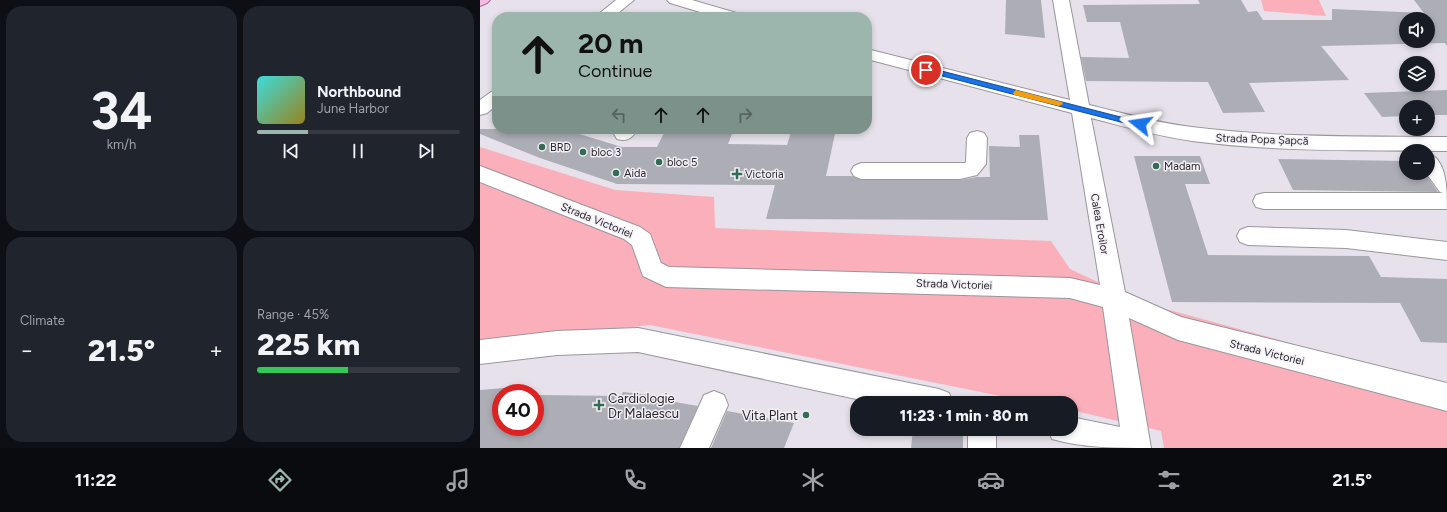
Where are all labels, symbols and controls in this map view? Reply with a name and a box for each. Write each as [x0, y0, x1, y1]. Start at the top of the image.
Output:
map controls [1399, 12, 1435, 180]
button: sound [1399, 12, 1435, 48]
text: 20 m [578, 26, 643, 60]
icon: ahead [512, 28, 564, 80]
pin [909, 53, 943, 87]
button: layers [1399, 56, 1435, 92]
icon: arrive [915, 59, 937, 81]
text: Continue [578, 60, 652, 82]
text: 34 [91, 80, 152, 142]
text: Northbound [317, 83, 401, 101]
button: + [1399, 100, 1435, 136]
text: June Harbor [317, 101, 389, 116]
position arrow [1119, 103, 1161, 145]
icon: left [608, 104, 630, 126]
icon: ahead [650, 104, 672, 126]
icon: ahead [692, 104, 714, 126]
icon: right [734, 104, 756, 126]
street label: Strada Popa Șapcă [1215, 131, 1309, 148]
text: km/h [107, 137, 136, 152]
icon: previous [280, 140, 302, 162]
icon: pause [347, 140, 369, 162]
icon: next [415, 140, 437, 162]
place label: BRD [550, 141, 572, 154]
marker: BRD [537, 142, 547, 152]
button: − [1399, 144, 1435, 180]
place label: bloc 3 [591, 146, 621, 159]
marker: bloc 3 [578, 147, 588, 157]
place label: bloc 5 [667, 156, 697, 169]
marker: bloc 5 [654, 157, 664, 167]
place label: Madam [1164, 160, 1200, 173]
marker: Madam [1151, 161, 1161, 171]
place label: Aida [624, 167, 646, 180]
marker: Aida [611, 168, 621, 178]
place label: Victoria [745, 168, 784, 181]
marker: Victoria [732, 169, 742, 179]
street label: Calea Eroilor [1088, 192, 1111, 256]
street label: Strada Victoriei [559, 200, 635, 241]
street label: Strada Victoriei [916, 277, 992, 292]
text: Range · 45% [257, 307, 329, 322]
text: Climate [20, 313, 65, 328]
text: 225 km [257, 326, 360, 363]
text: 21.5° [88, 332, 155, 369]
text: − [20, 337, 34, 364]
text: + [209, 337, 223, 364]
street label: Strada Victoriei [1228, 337, 1306, 368]
speed limit sign: 40 [492, 384, 544, 436]
place label: Cardiologie Dr Malaescu [608, 391, 679, 421]
marker: Cardiologie Dr Malaescu [593, 399, 605, 411]
text: 11:23 · 1 min · 80 m [900, 407, 1028, 425]
place label: Vita Plant [742, 408, 798, 423]
marker: Vita Plant [801, 410, 811, 420]
icon: directions [266, 466, 294, 494]
icon: music [444, 466, 472, 494]
icon: phone [621, 466, 649, 494]
icon: climate [799, 466, 827, 494]
icon: car [977, 466, 1005, 494]
icon: filters [1155, 466, 1183, 494]
text: 11:22 [75, 469, 116, 491]
text: 21.5° [1332, 469, 1372, 491]

